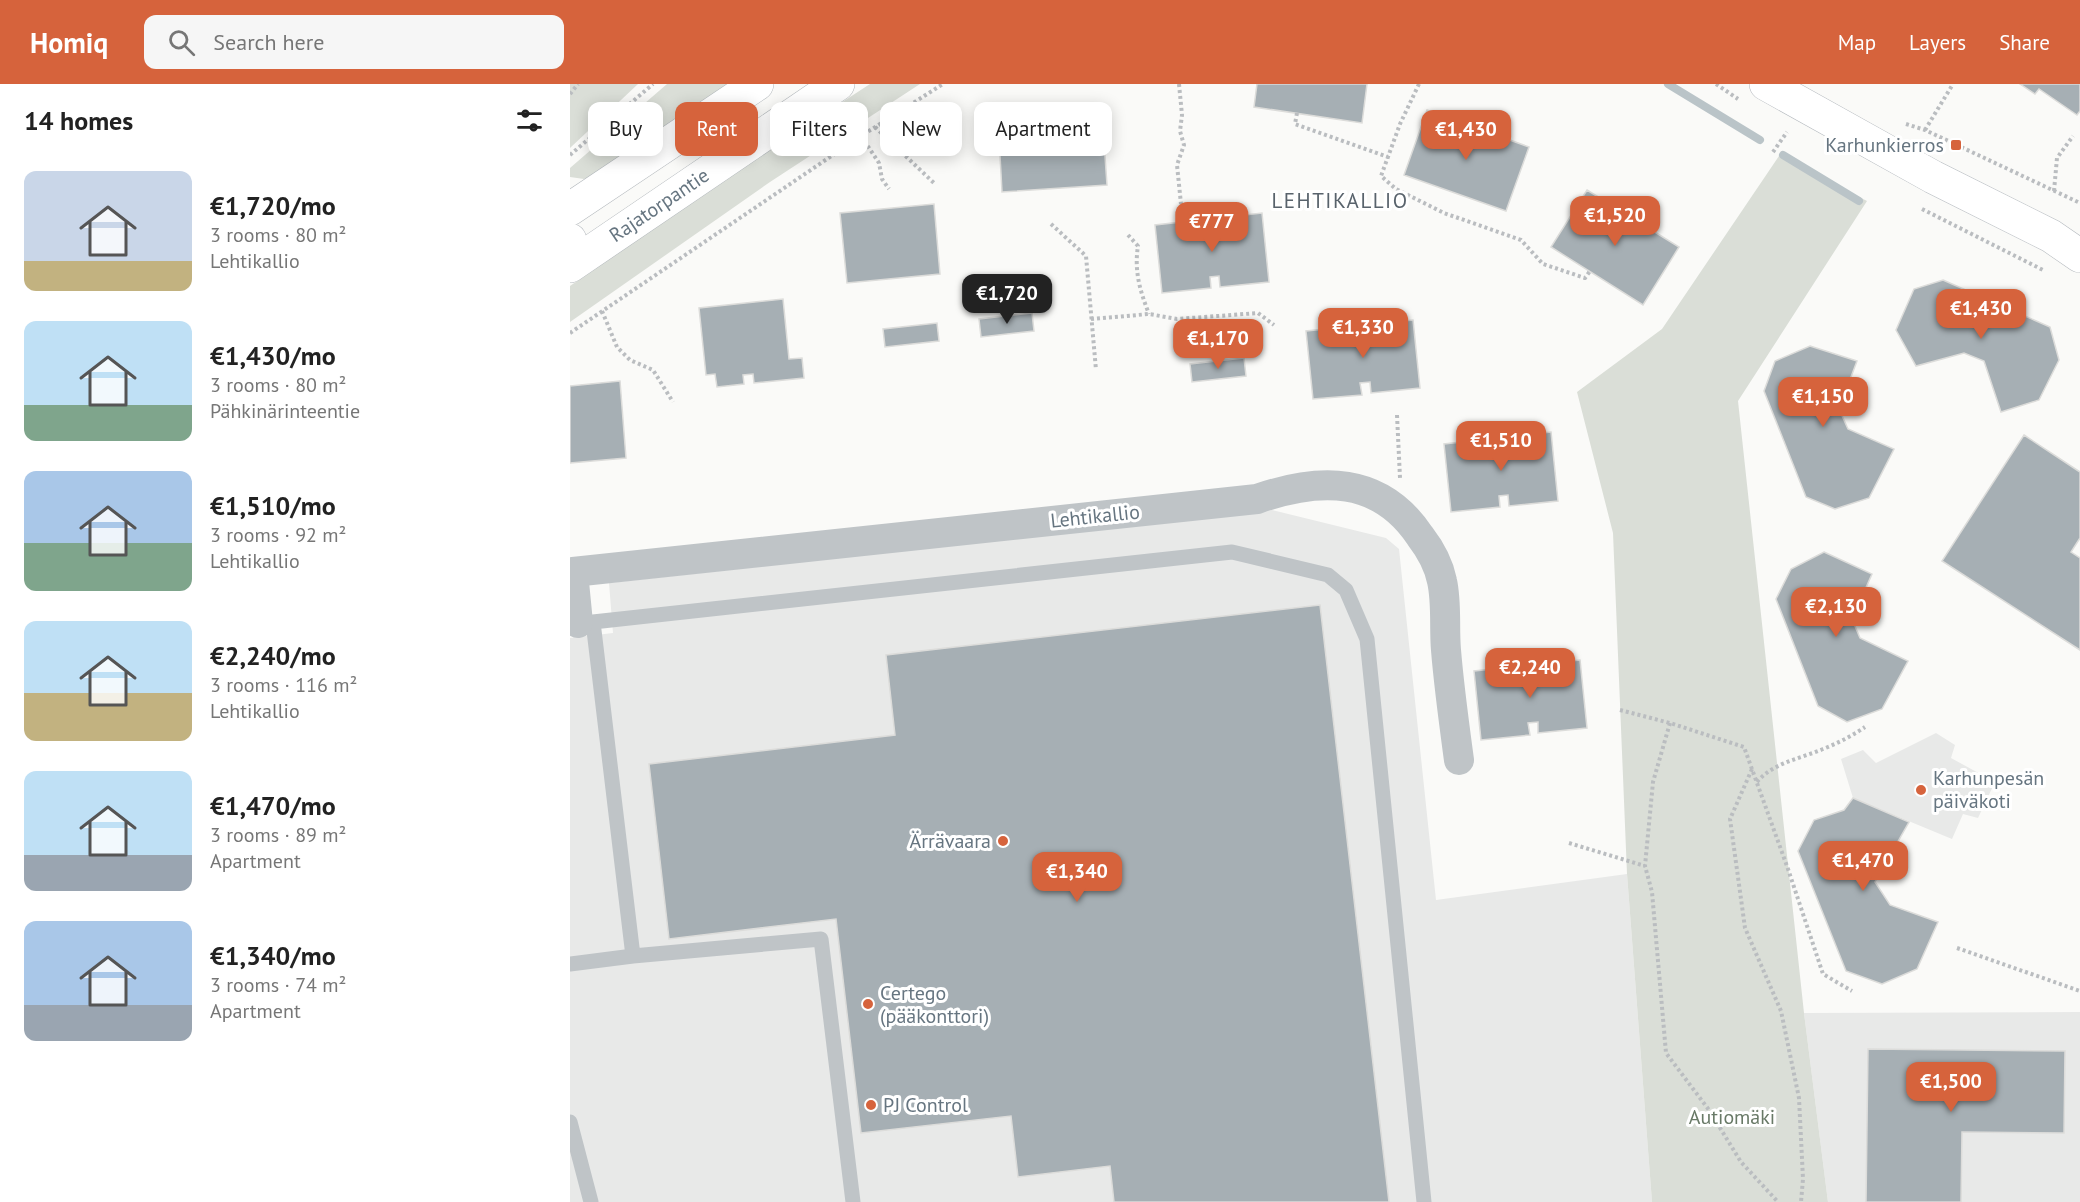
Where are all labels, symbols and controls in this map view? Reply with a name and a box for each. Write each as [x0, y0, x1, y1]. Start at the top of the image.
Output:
search box [144, 15, 564, 69]
text: Homiq [30, 24, 108, 61]
icon: search [165, 26, 198, 59]
text: Search here [213, 28, 324, 56]
text: Map [1838, 29, 1876, 56]
text: Layers [1909, 29, 1966, 56]
text: Share [1999, 29, 2050, 56]
chip: Buy [588, 102, 663, 156]
chip: Rent [675, 102, 758, 156]
chip: Filters [770, 102, 868, 156]
chip: New [880, 102, 962, 156]
chip: Apartment [974, 102, 1112, 156]
text: 14 homes [24, 104, 133, 137]
icon: filters [513, 104, 546, 137]
pin: €1,430 [1417, 110, 1515, 161]
text: €1,430 [1435, 116, 1497, 142]
place label: Karhunkierros [1825, 132, 1944, 158]
marker: Karhunkierros [1949, 138, 1963, 152]
street label: Rajatorpantie [604, 162, 714, 248]
district label: LEHTIKALLIO [1271, 187, 1409, 214]
text: €1,720/mo [210, 189, 336, 222]
icon: home [72, 195, 144, 267]
pin: €1,520 [1566, 196, 1664, 247]
pin: €777 [1176, 202, 1248, 253]
text: €1,520 [1584, 202, 1646, 228]
text: €777 [1189, 208, 1235, 234]
text: 3 rooms · 80 m² [210, 222, 346, 248]
text: Lehtikallio [210, 248, 300, 274]
pin: €1,720 [958, 274, 1056, 325]
text: €1,720 [976, 280, 1038, 306]
pin: €1,430 [1932, 289, 2030, 340]
text: €1,430 [1950, 295, 2012, 321]
pin: €1,330 [1314, 308, 1412, 359]
text: €1,330 [1332, 314, 1394, 340]
pin: €1,170 [1169, 319, 1267, 370]
text: €1,170 [1187, 325, 1249, 351]
text: €1,430/mo [210, 339, 336, 372]
icon: home [72, 345, 144, 417]
text: 3 rooms · 80 m² [210, 372, 346, 398]
pin: €1,150 [1774, 377, 1872, 428]
text: €1,150 [1792, 383, 1854, 409]
text: Pähkinärinteentie [210, 398, 360, 424]
pin: €1,510 [1452, 421, 1550, 472]
text: €1,510 [1470, 427, 1532, 453]
text: €1,510/mo [210, 489, 336, 522]
icon: home [72, 495, 144, 567]
street label: Lehtikallio [1049, 498, 1141, 534]
text: 3 rooms · 92 m² [210, 522, 346, 548]
text: Lehtikallio [210, 548, 300, 574]
pin: €2,130 [1787, 587, 1885, 638]
text: €2,130 [1805, 593, 1867, 619]
text: €2,240/mo [210, 639, 336, 672]
icon: home [72, 645, 144, 717]
pin: €2,240 [1481, 648, 1579, 699]
text: €2,240 [1499, 654, 1561, 680]
text: 3 rooms · 116 m² [210, 672, 357, 698]
text: Lehtikallio [210, 698, 300, 724]
place label: Karhunpesän päiväkoti [1933, 765, 2044, 814]
marker: Karhunpesän päiväkoti [1914, 783, 1928, 797]
text: €1,470/mo [210, 789, 336, 822]
icon: home [72, 795, 144, 867]
text: 3 rooms · 89 m² [210, 822, 346, 848]
place label: Ärrävaara [910, 828, 991, 854]
marker: Ärrävaara [996, 834, 1010, 848]
pin: €1,470 [1814, 841, 1912, 892]
text: €1,470 [1832, 847, 1894, 873]
text: Apartment [210, 848, 301, 874]
pin: €1,340 [1028, 852, 1126, 903]
text: €1,340 [1046, 858, 1108, 884]
text: €1,340/mo [210, 939, 336, 972]
icon: home [72, 945, 144, 1017]
text: 3 rooms · 74 m² [210, 972, 346, 998]
place label: Certego (pääkonttori) [880, 980, 989, 1029]
marker: Certego (pääkonttori) [861, 997, 875, 1011]
text: Apartment [210, 998, 301, 1024]
pin: €1,500 [1902, 1062, 2000, 1113]
text: €1,500 [1920, 1068, 1982, 1094]
place label: PJ Control [883, 1092, 968, 1118]
marker: PJ Control [864, 1098, 878, 1112]
park label: Autiomäki [1689, 1104, 1775, 1130]

